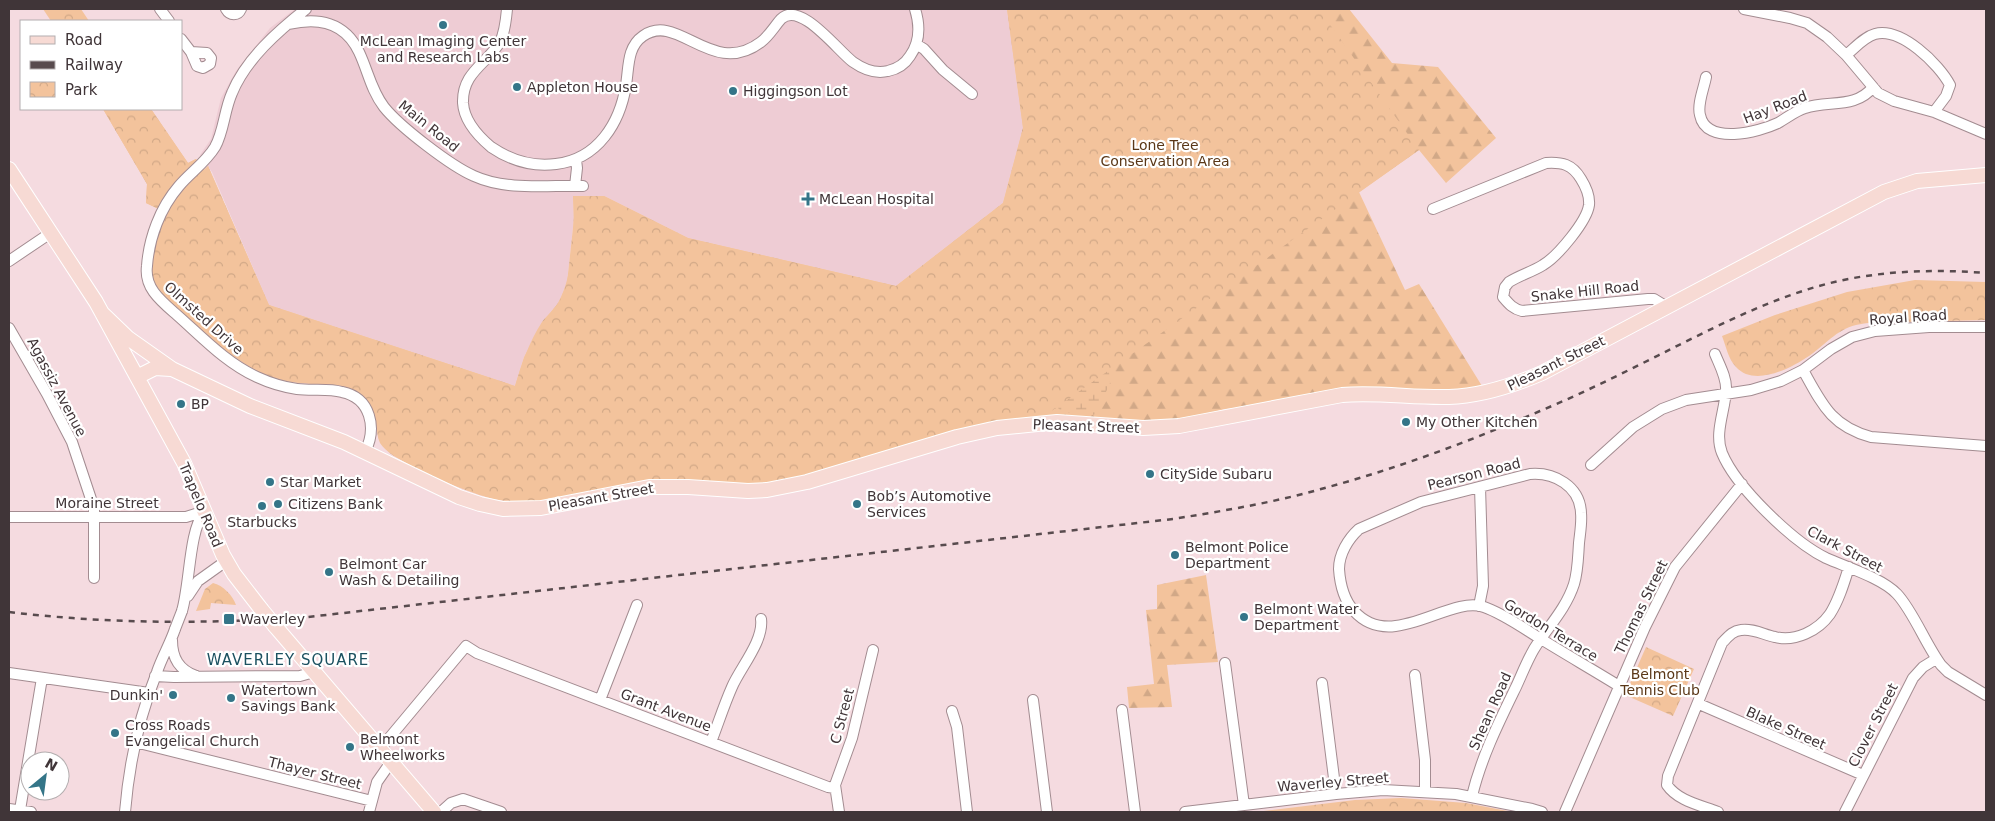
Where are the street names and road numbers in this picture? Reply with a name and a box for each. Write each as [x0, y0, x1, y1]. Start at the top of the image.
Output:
street label: Hay Road [1741, 88, 1809, 126]
street label: Main Road [396, 97, 462, 155]
street label: Snake Hill Road [1530, 277, 1640, 305]
street label: Olmsted Drive [161, 278, 247, 358]
street label: Royal Road [1869, 306, 1947, 328]
street label: Pleasant Street [1505, 332, 1608, 394]
street label: Agassiz Avenue [24, 335, 90, 439]
street label: Pleasant Street [1032, 416, 1140, 436]
street label: Pearson Road [1426, 455, 1522, 493]
street label: Trapelo Road [176, 459, 226, 550]
street label: Pleasant Street [547, 480, 655, 514]
street label: Moraine Street [55, 495, 159, 511]
street label: Clark Street [1805, 522, 1886, 576]
street label: Thomas Street [1611, 557, 1671, 657]
street label: Gordon Terrace [1501, 596, 1601, 664]
street label: Shean Road [1466, 670, 1514, 752]
street label: Clover Street [1845, 680, 1901, 770]
street label: Grant Avenue [618, 685, 714, 735]
street label: C Street [827, 686, 857, 745]
street label: Blake Street [1744, 703, 1829, 753]
street label: Thayer Street [266, 753, 364, 792]
street label: Waverley Street [1277, 769, 1390, 795]

